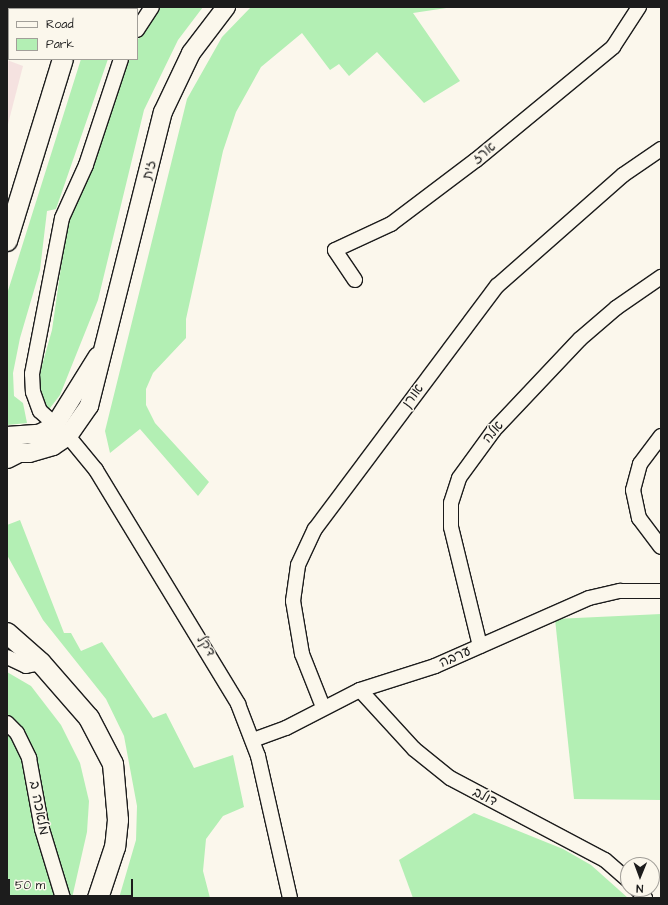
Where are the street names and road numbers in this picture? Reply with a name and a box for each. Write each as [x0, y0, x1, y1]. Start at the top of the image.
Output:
street label: ארז [469, 138, 499, 168]
street label: זית [139, 159, 159, 181]
street label: אורן [399, 381, 427, 411]
street label: אלה [479, 417, 507, 447]
street label: דקל [193, 632, 219, 660]
street label: ערבה [436, 643, 474, 671]
street label: מלאכה ב [26, 779, 52, 837]
street label: דולב [470, 784, 500, 810]

